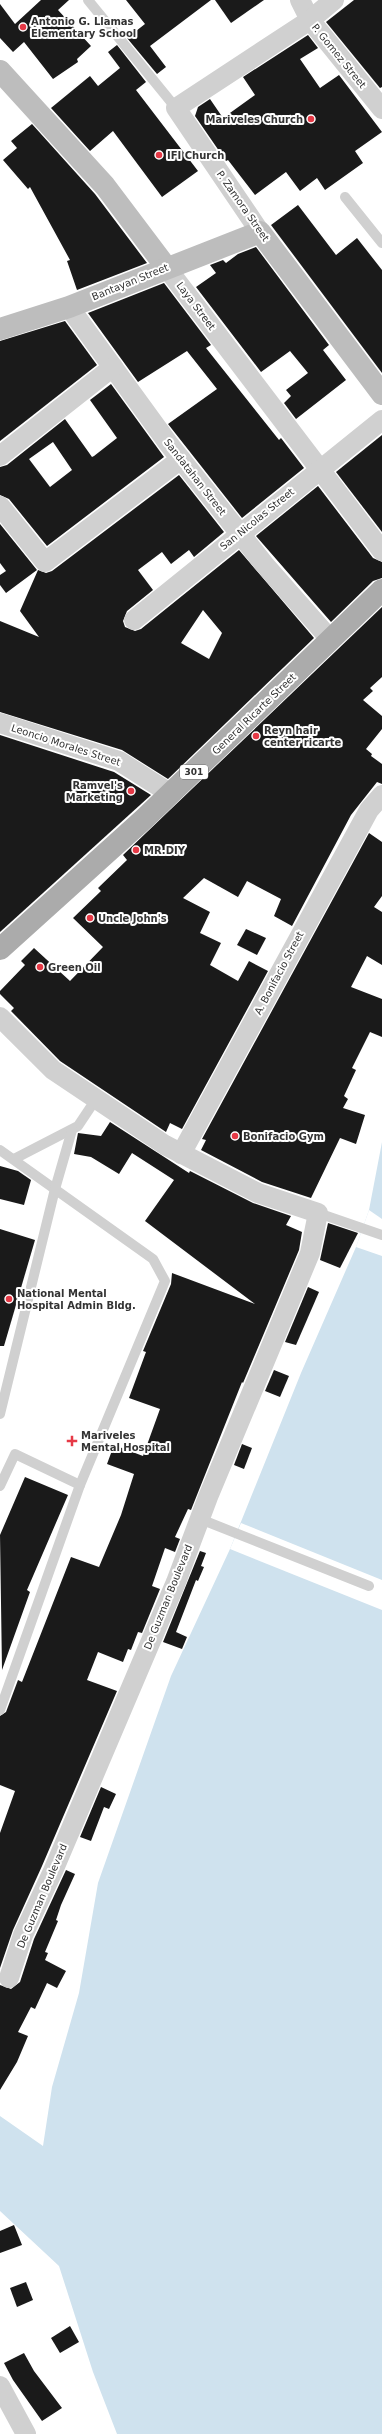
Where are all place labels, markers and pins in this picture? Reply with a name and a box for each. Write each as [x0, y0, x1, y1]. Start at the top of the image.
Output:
place label: Antonio G. Llamas Elementary School [31, 16, 136, 39]
marker: Antonio G. Llamas Elementary School [18, 22, 28, 32]
place label: Mariveles Church [205, 114, 303, 125]
marker: Mariveles Church [306, 114, 316, 124]
marker: IFI Church [154, 150, 164, 160]
place label: IFI Church [167, 150, 224, 161]
place label: Reyn hair center ricarte [264, 725, 342, 748]
marker: Reyn hair center ricarte [251, 731, 261, 741]
place label: Ramvel's Marketing [66, 780, 123, 803]
marker: Ramvel's Marketing [126, 786, 136, 796]
marker: MR.DIY [131, 845, 141, 855]
place label: MR.DIY [144, 845, 186, 856]
marker: Uncle John's [85, 913, 95, 923]
place label: Uncle John's [98, 913, 167, 924]
marker: Green Oil [35, 962, 45, 972]
place label: Green Oil [48, 962, 101, 973]
marker: Bonifacio Gym [230, 1131, 240, 1141]
place label: Bonifacio Gym [243, 1131, 324, 1142]
place label: National Mental Hospital Admin Bldg. [17, 1288, 136, 1311]
marker: National Mental Hospital Admin Bldg. [4, 1294, 14, 1304]
place label: Mariveles Mental Hospital [81, 1430, 170, 1453]
marker: Mariveles Mental Hospital [66, 1435, 78, 1447]

